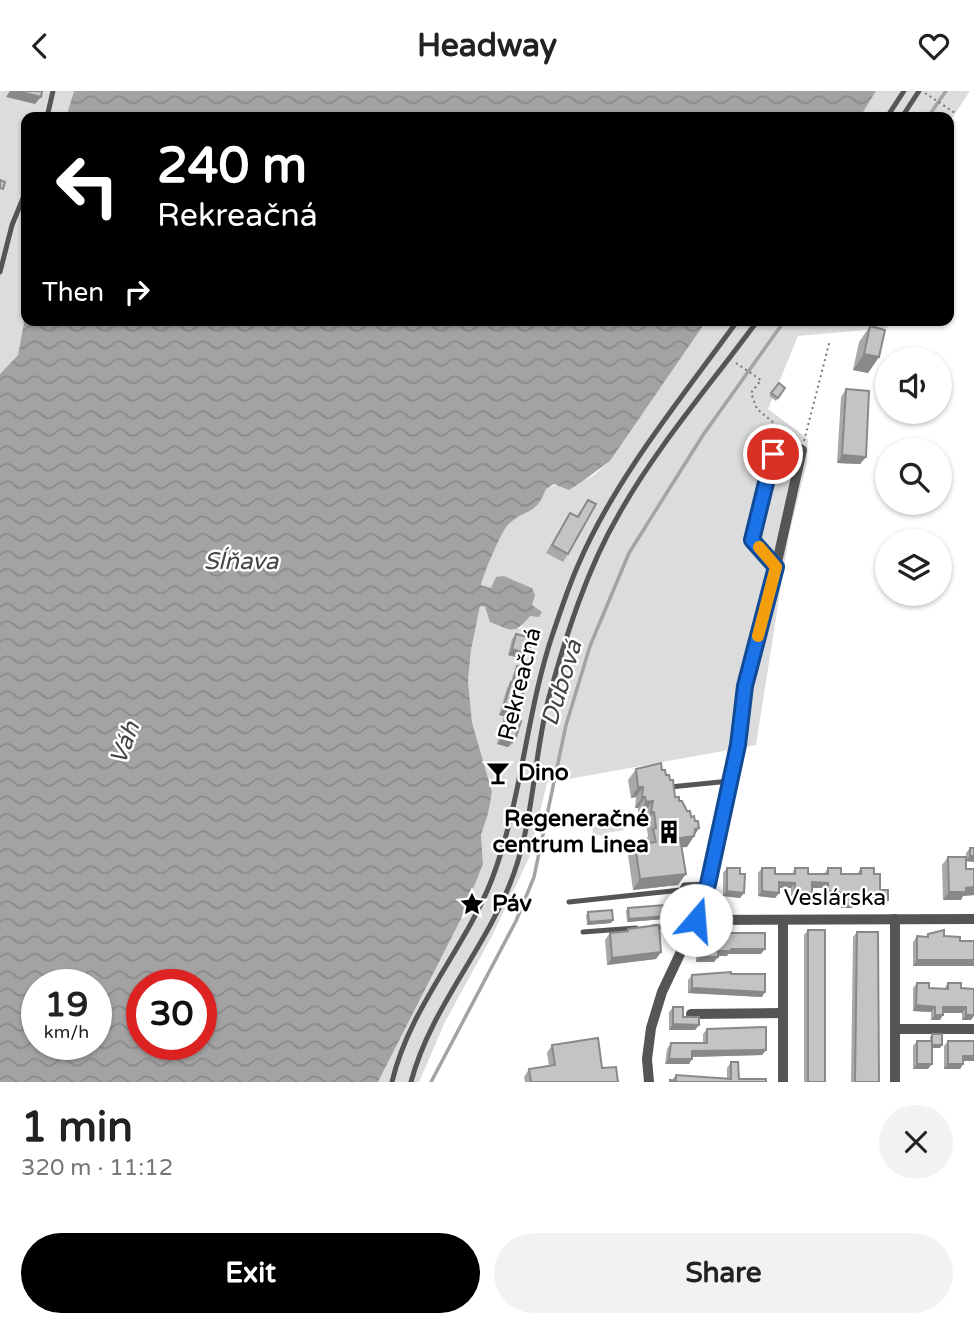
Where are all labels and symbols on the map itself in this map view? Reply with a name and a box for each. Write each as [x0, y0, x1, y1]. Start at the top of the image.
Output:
pin [743, 424, 803, 484]
water label: Sĺňava [204, 546, 279, 576]
street label: Rekreačná [492, 625, 548, 743]
water label: Dubová [535, 636, 589, 729]
water label: Váh [104, 716, 147, 768]
bar icon: Dino [484, 759, 512, 787]
place label: Dino [518, 759, 569, 787]
place label: Regeneračné centrum Linea [492, 805, 649, 859]
building icon: Regeneračné centrum Linea [655, 818, 683, 846]
position arrow [659, 883, 733, 957]
street label: Veslárska [784, 884, 886, 912]
place icon: Páv [458, 890, 486, 918]
place label: Páv [492, 890, 533, 918]
speed limit sign: 30 [126, 969, 217, 1060]

